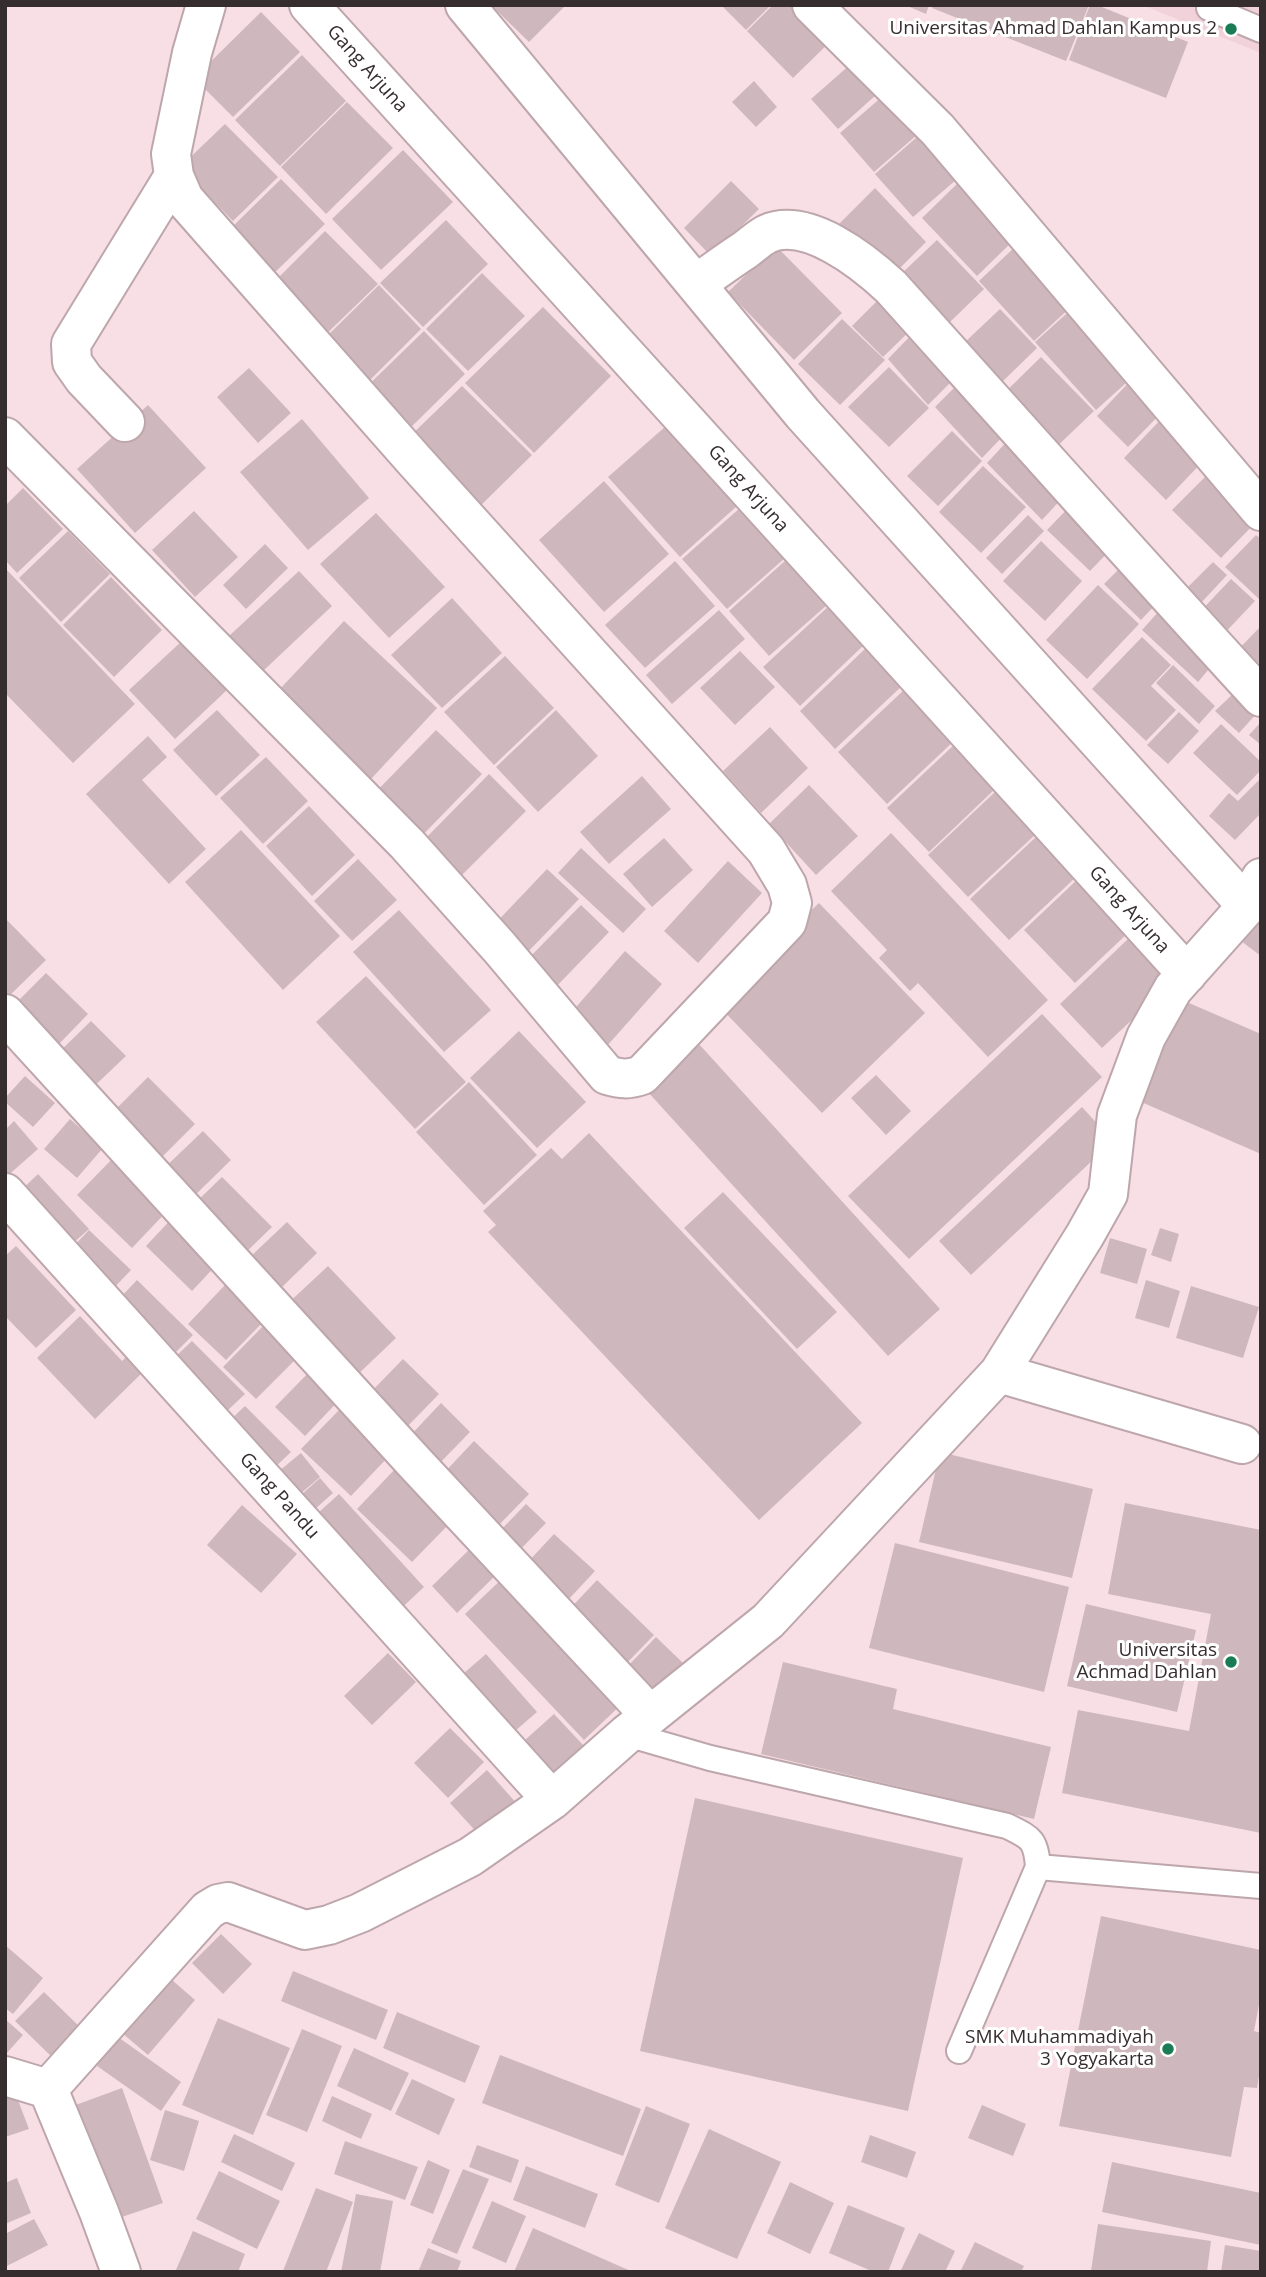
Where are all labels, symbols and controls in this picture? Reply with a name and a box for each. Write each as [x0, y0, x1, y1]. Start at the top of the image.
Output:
place label: Universitas Ahmad Dahlan Kampus 2 [889, 18, 1217, 40]
street label: Gang Arjuna [322, 21, 412, 117]
marker: Universitas Ahmad Dahlan Kampus 2 [1223, 21, 1239, 37]
street label: Gang Arjuna [703, 441, 793, 537]
street label: Gang Arjuna [1084, 862, 1174, 958]
street label: Gang Pandu [234, 1448, 324, 1544]
place label: Universitas Achmad Dahlan [1077, 1640, 1217, 1684]
marker: Universitas Achmad Dahlan [1223, 1654, 1239, 1670]
place label: SMK Muhammadiyah 3 Yogyakarta [965, 2027, 1154, 2071]
marker: SMK Muhammadiyah 3 Yogyakarta [1160, 2041, 1176, 2057]

